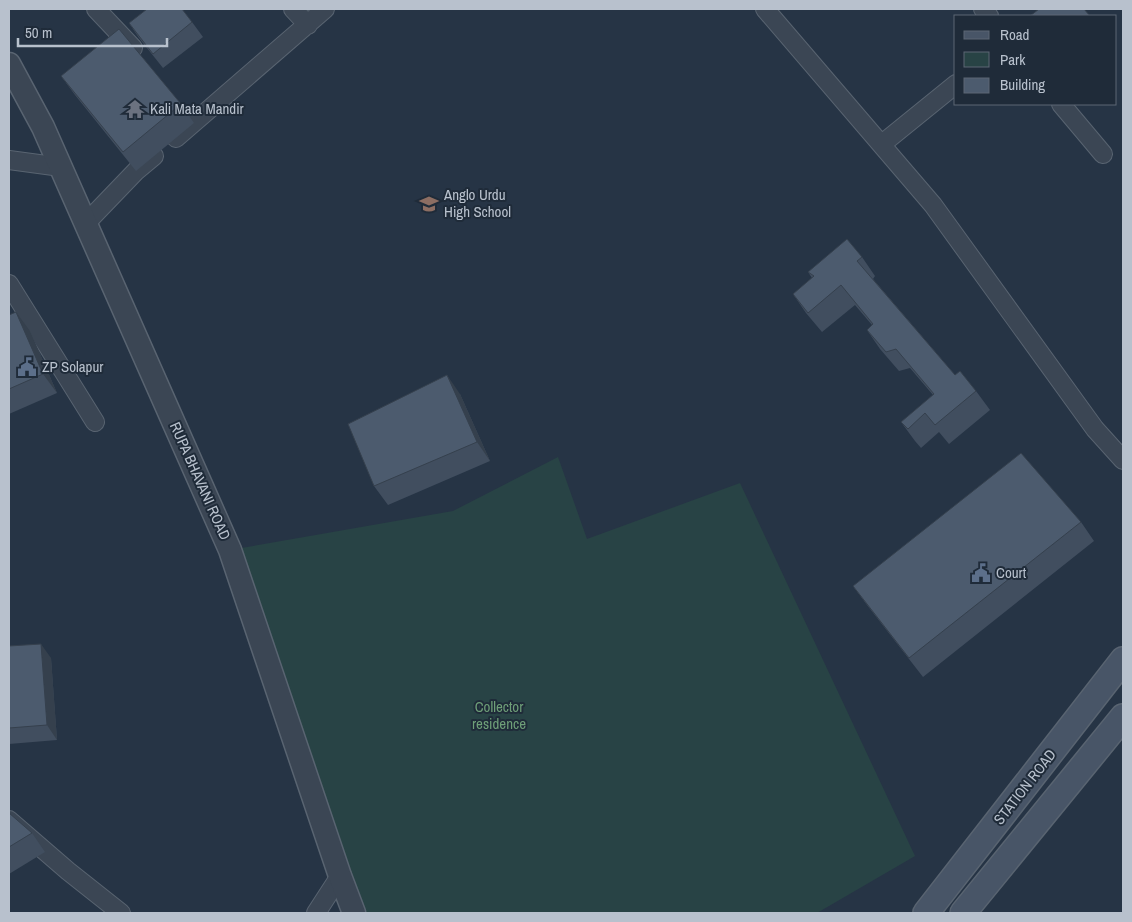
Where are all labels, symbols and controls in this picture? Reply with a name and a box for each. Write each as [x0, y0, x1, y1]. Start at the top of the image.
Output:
scale bar [18, 15, 166, 47]
legend [954, 15, 1117, 105]
text: 50 m [25, 22, 52, 43]
text: Road [1000, 24, 1029, 45]
text: Park [1000, 49, 1026, 70]
text: Building [1000, 74, 1045, 95]
temple icon: Kali Mata Mandir [124, 98, 146, 120]
place label: Kali Mata Mandir [150, 98, 244, 119]
place label: Anglo Urdu High School [443, 184, 511, 222]
school or university icon: Anglo Urdu High School [418, 193, 440, 215]
public building icon: ZP Solapur [16, 356, 38, 378]
place label: ZP Solapur [42, 356, 103, 377]
street label: RUPA BHAVANI ROAD [165, 418, 236, 543]
public building icon: Court [970, 562, 992, 584]
place label: Court [996, 562, 1027, 583]
park label: Collector residence [472, 696, 526, 734]
street label: STATION ROAD [988, 744, 1061, 829]

